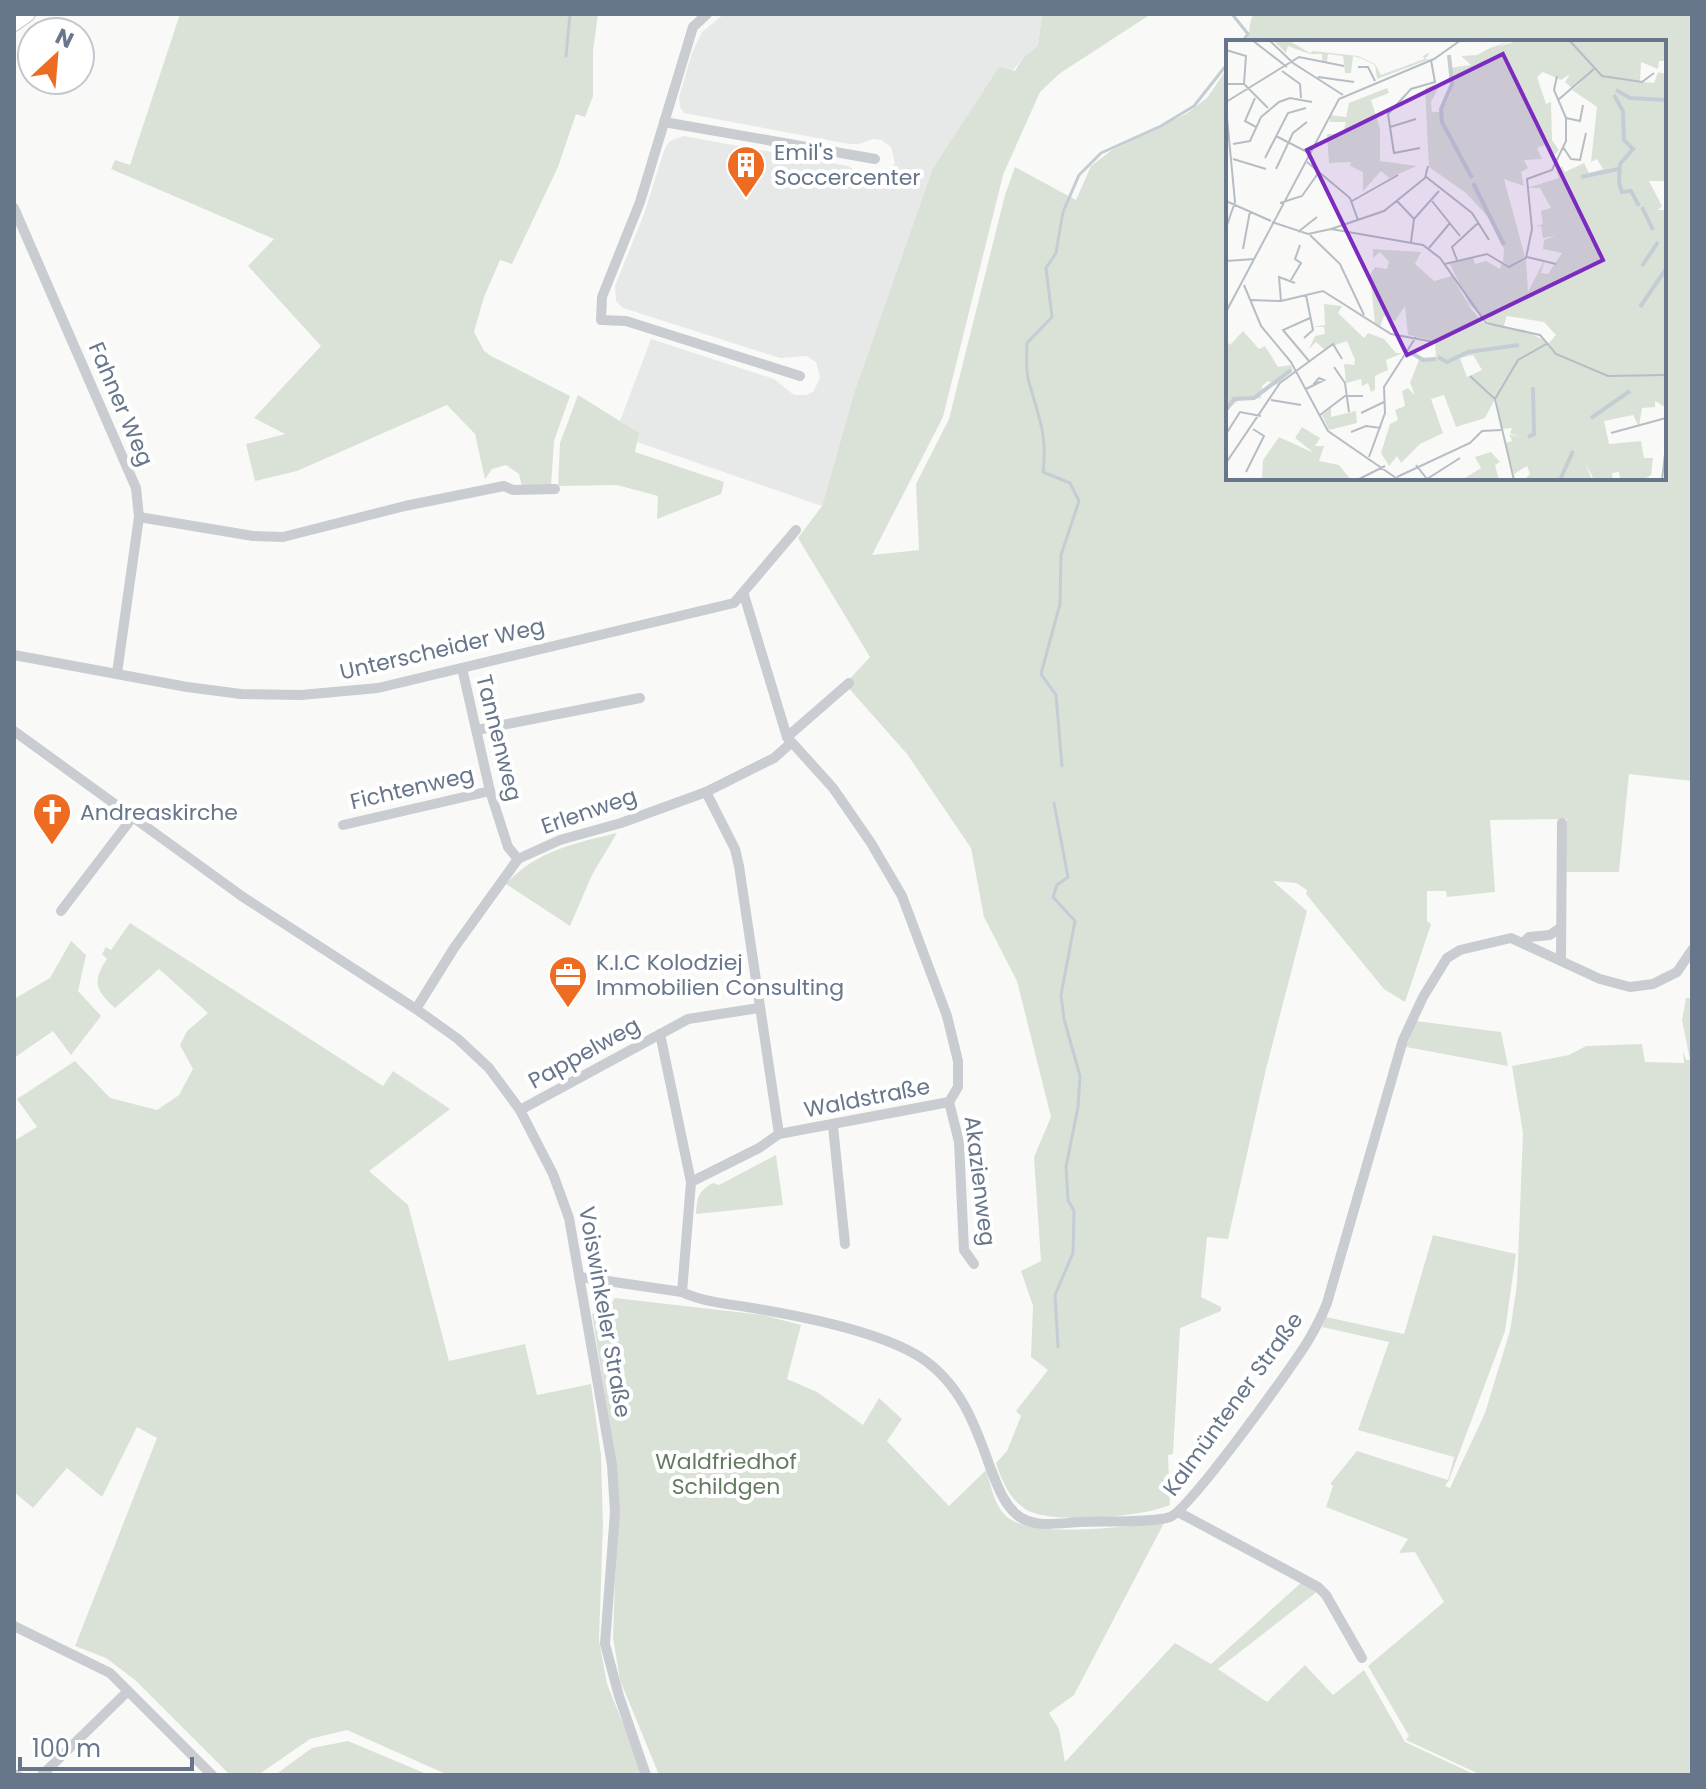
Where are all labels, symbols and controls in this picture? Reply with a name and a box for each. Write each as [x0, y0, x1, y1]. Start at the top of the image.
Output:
north arrow [16, 16, 96, 96]
text: N [50, 21, 79, 56]
inset map [1226, 40, 1666, 480]
place label: Emil's Soccercenter [774, 137, 920, 193]
building icon: Emil's Soccercenter [725, 144, 767, 199]
street label: Fahner Weg [81, 337, 161, 471]
street label: Unterscheider Weg [337, 610, 547, 688]
street label: Tannenweg [468, 672, 530, 804]
street label: Fichtenweg [347, 759, 477, 817]
street label: Erlenweg [537, 780, 641, 842]
church icon: Andreaskirche [31, 791, 73, 846]
place label: Andreaskirche [80, 797, 238, 828]
place label: K.I.C Kolodziej Immobilien Consulting [596, 947, 844, 1003]
office icon: K.I.C Kolodziej Immobilien Consulting [547, 954, 589, 1009]
street label: Pappelweg [523, 1010, 645, 1096]
street label: Waldstraße [801, 1071, 933, 1125]
street label: Akazienweg [957, 1114, 1003, 1248]
street label: Voiswinkeler Straße [571, 1204, 639, 1420]
street label: Kalmüntener Straße [1156, 1306, 1310, 1502]
park label: Waldfriedhof Schildgen [655, 1446, 797, 1502]
scale bar [20, 1721, 192, 1771]
text: 100 m [32, 1732, 101, 1765]

